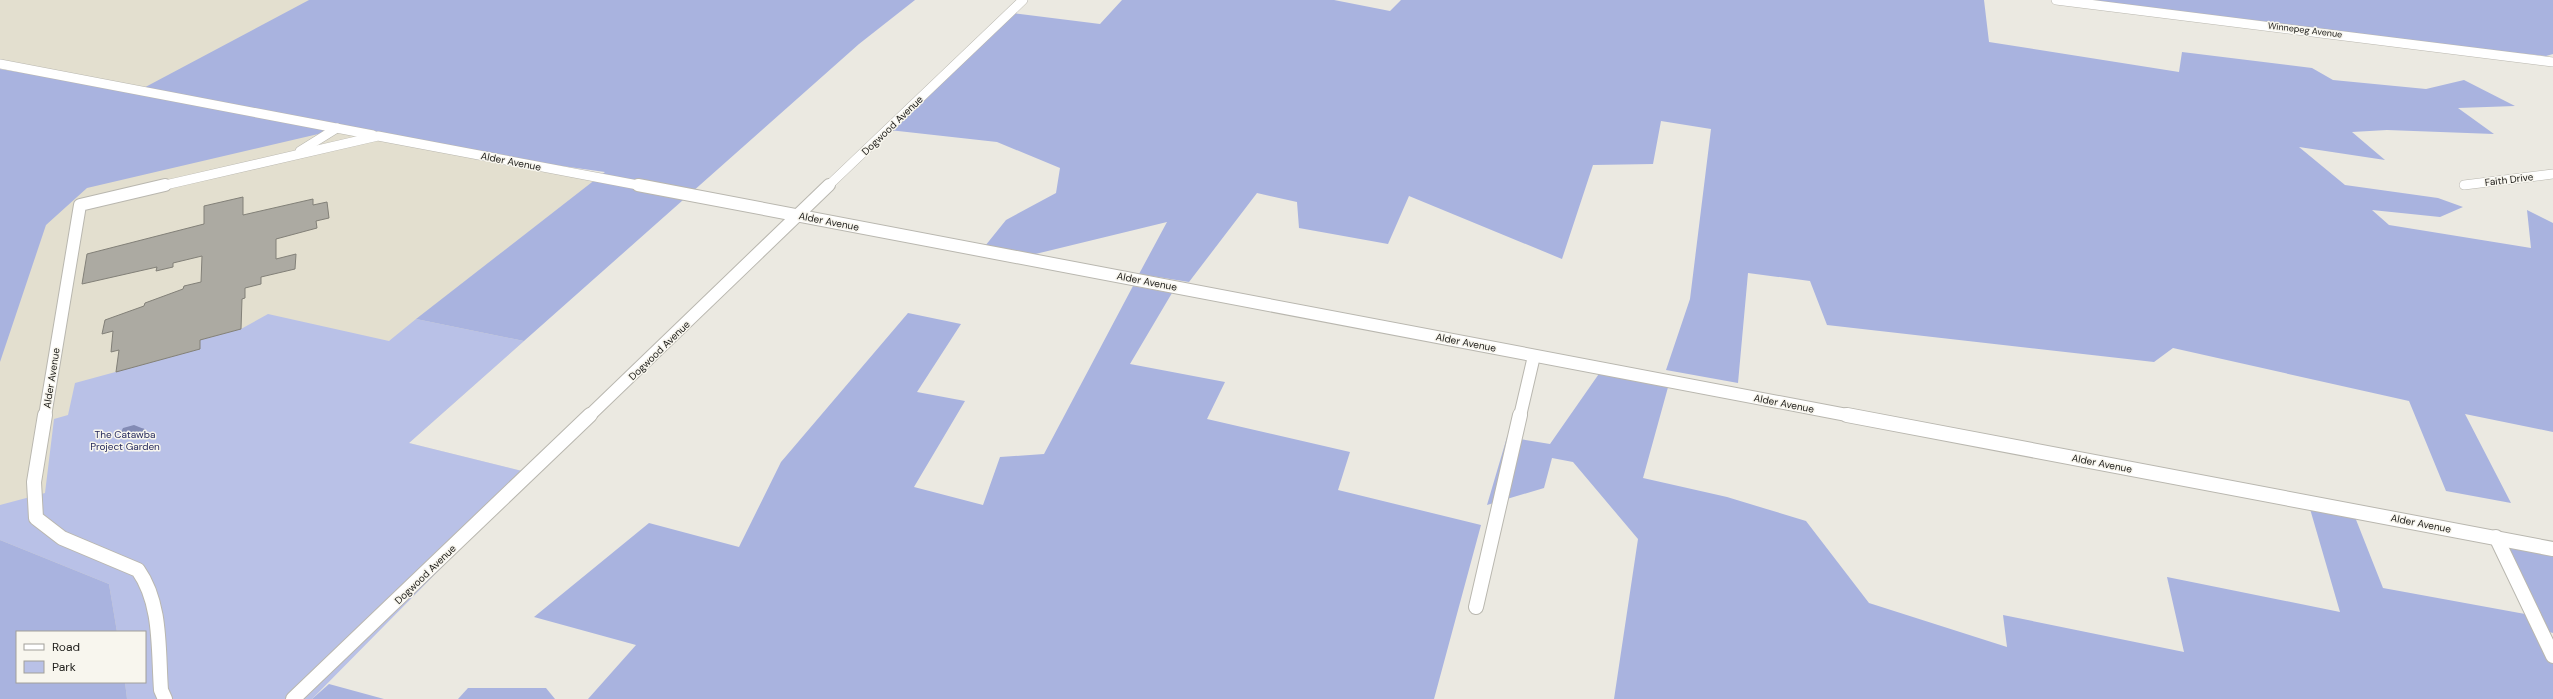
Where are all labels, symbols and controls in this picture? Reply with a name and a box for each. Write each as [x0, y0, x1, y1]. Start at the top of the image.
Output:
street label: Winnepeg Avenue [2267, 19, 2343, 41]
street label: Dogwood Avenue [859, 93, 926, 158]
street label: Alder Avenue [480, 149, 542, 174]
street label: Faith Drive [2484, 170, 2534, 189]
street label: Alder Avenue [798, 209, 860, 234]
street label: Alder Avenue [1116, 269, 1178, 294]
street label: Dogwood Avenue [626, 318, 693, 383]
street label: Alder Avenue [1435, 330, 1497, 355]
street label: Alder Avenue [40, 347, 63, 409]
street label: Alder Avenue [1753, 391, 1815, 416]
park label: The Catawba Project Garden [90, 428, 160, 453]
street label: Alder Avenue [2071, 451, 2133, 476]
street label: Alder Avenue [2390, 511, 2452, 536]
street label: Dogwood Avenue [392, 542, 459, 607]
legend [16, 631, 146, 683]
text: Road [52, 639, 80, 655]
text: Park [52, 659, 76, 675]

